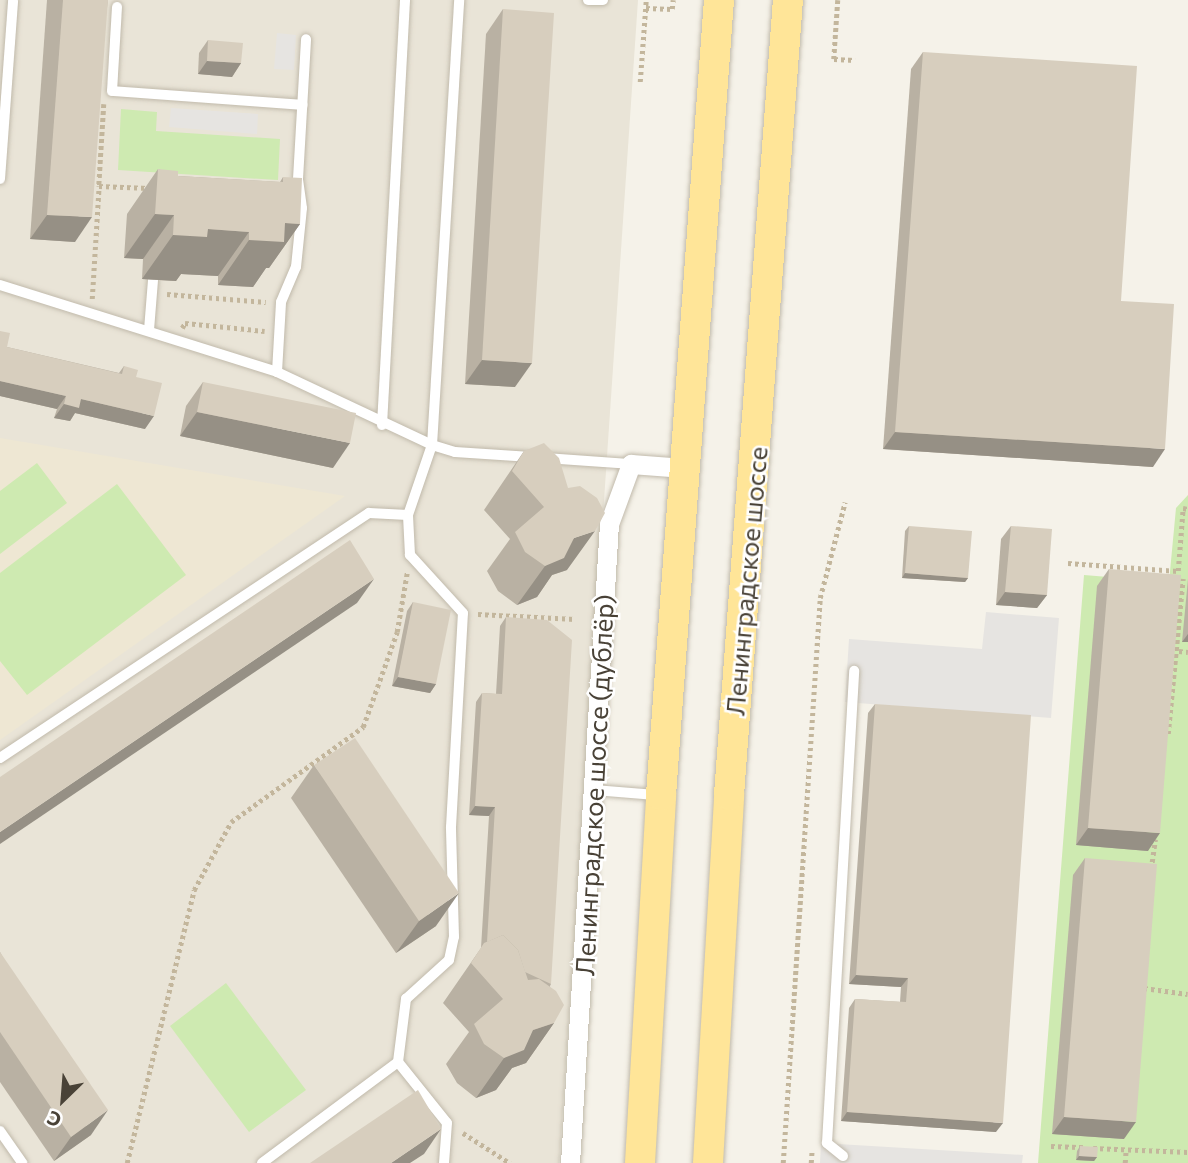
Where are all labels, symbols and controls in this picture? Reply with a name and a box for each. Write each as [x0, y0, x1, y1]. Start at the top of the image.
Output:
street label: Ленинградское шоссе [719, 445, 773, 717]
street label: Ленинградское шоссе (дублёр) [568, 593, 620, 977]
north arrow [28, 1065, 98, 1135]
text: С [43, 1106, 65, 1133]

